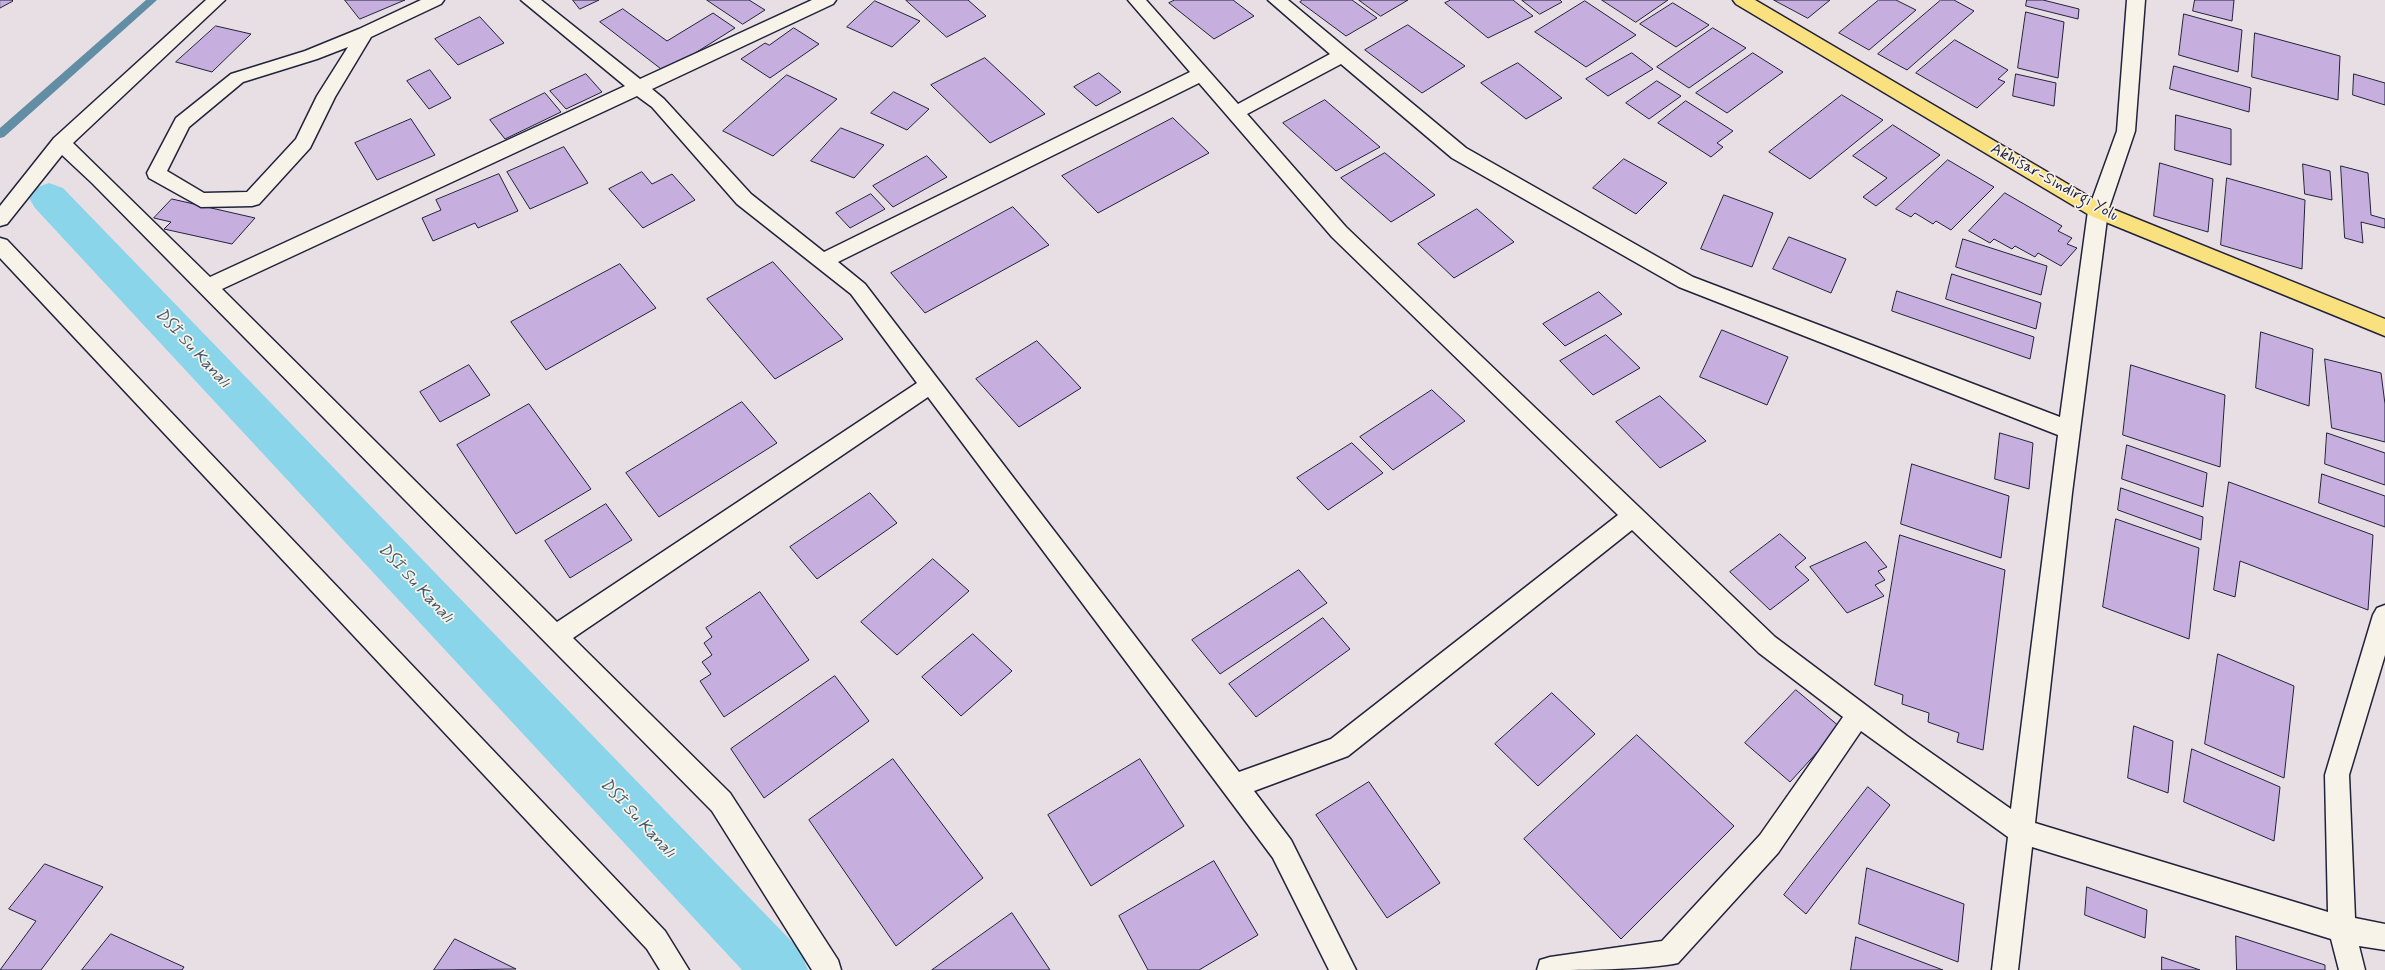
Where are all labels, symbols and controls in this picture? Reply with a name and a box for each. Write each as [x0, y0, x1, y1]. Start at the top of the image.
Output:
street label: Akhisar-Sındırgı Yolu [1987, 140, 2121, 226]
water label: DSİ Su Kanalı [150, 305, 234, 393]
water label: DSİ Su Kanalı [373, 540, 457, 628]
water label: DSİ Su Kanalı [595, 775, 679, 863]

